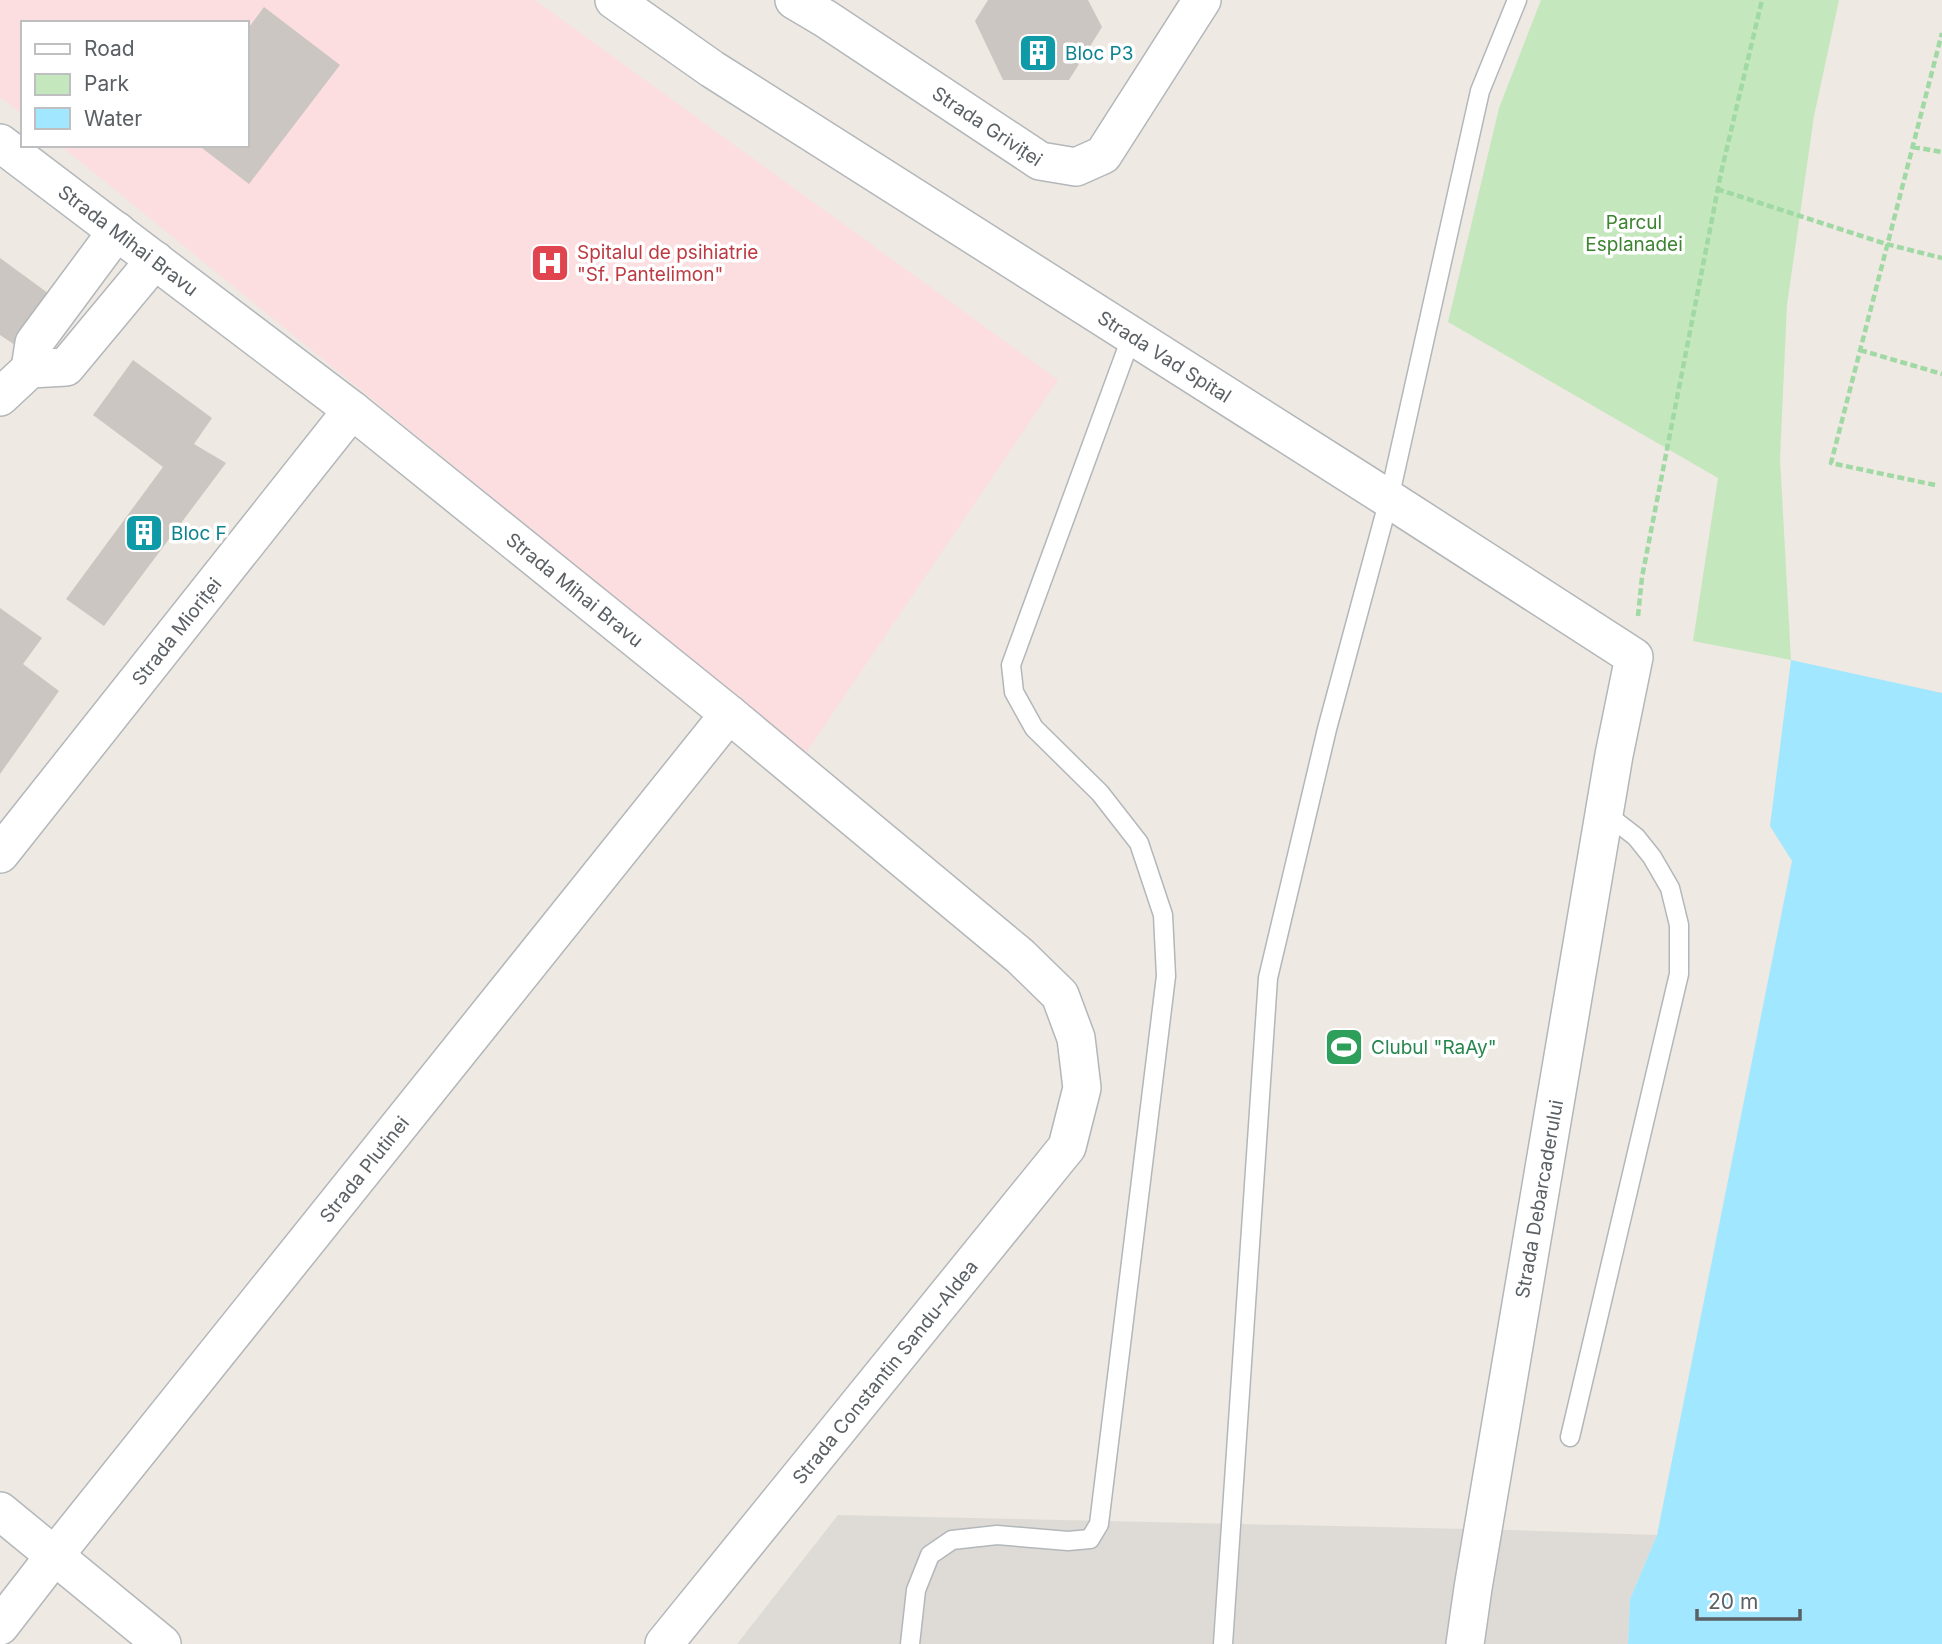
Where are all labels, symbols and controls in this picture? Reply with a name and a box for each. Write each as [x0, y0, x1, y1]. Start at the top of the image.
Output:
legend [21, 21, 248, 147]
building icon: Bloc P3 [1017, 32, 1059, 74]
text: Road [84, 36, 135, 61]
place label: Bloc P3 [1065, 42, 1134, 65]
text: Park [84, 71, 129, 96]
street label: Strada Griviței [928, 82, 1047, 171]
text: Water [84, 106, 142, 131]
street label: Strada Mihai Bravu [54, 180, 202, 301]
park label: Parcul Esplanadei [1585, 211, 1683, 256]
place label: Spitalul de psihiatrie "Sf. Pantelimon" [577, 241, 758, 286]
hospital icon: Spitalul de psihiatrie "Sf. Pantelimon" [529, 242, 571, 284]
street label: Strada Vad Spital [1093, 306, 1235, 408]
building icon: Bloc F [123, 512, 165, 554]
place label: Bloc F [171, 522, 227, 545]
street label: Strada Mihai Bravu [501, 528, 648, 652]
street label: Strada Mioriței [127, 573, 226, 690]
sports icon: Clubul "RaAy" [1323, 1026, 1365, 1068]
place label: Clubul "RaAy" [1371, 1036, 1497, 1059]
street label: Strada Debarcaderului [1511, 1098, 1568, 1300]
street label: Strada Plutinei [315, 1112, 414, 1227]
street label: Strada Constantin Sandu-Aldea [788, 1256, 983, 1489]
scale bar [1697, 1578, 1800, 1622]
text: 20 m [1708, 1589, 1758, 1614]

